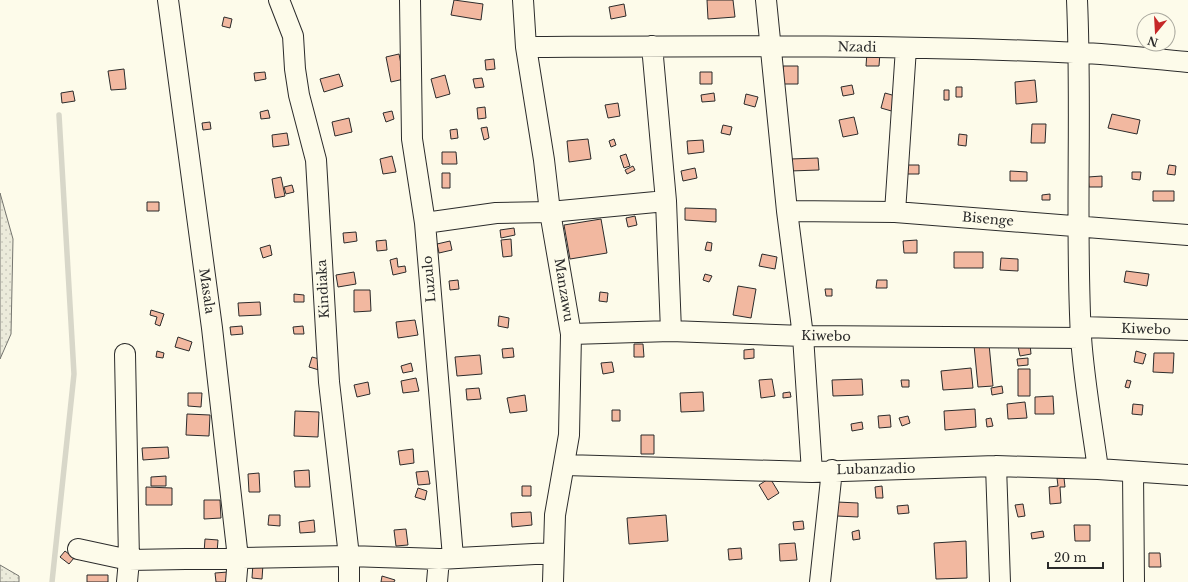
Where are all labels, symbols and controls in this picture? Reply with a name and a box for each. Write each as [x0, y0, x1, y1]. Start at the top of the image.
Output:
north arrow [1136, 12, 1176, 52]
text: N [1145, 33, 1160, 50]
street label: Nzadi [837, 38, 877, 56]
street label: Bisenge [961, 208, 1015, 230]
street label: Luzulo [418, 255, 440, 303]
street label: Manzawu [551, 257, 577, 323]
street label: Kindiaka [313, 258, 333, 319]
street label: Masala [195, 267, 219, 316]
street label: Kiwebo [1121, 320, 1171, 338]
street label: Kiwebo [801, 327, 851, 345]
street label: Lubanzadio [836, 460, 916, 478]
scale bar [1048, 544, 1103, 570]
text: 20 m [1054, 550, 1086, 565]

